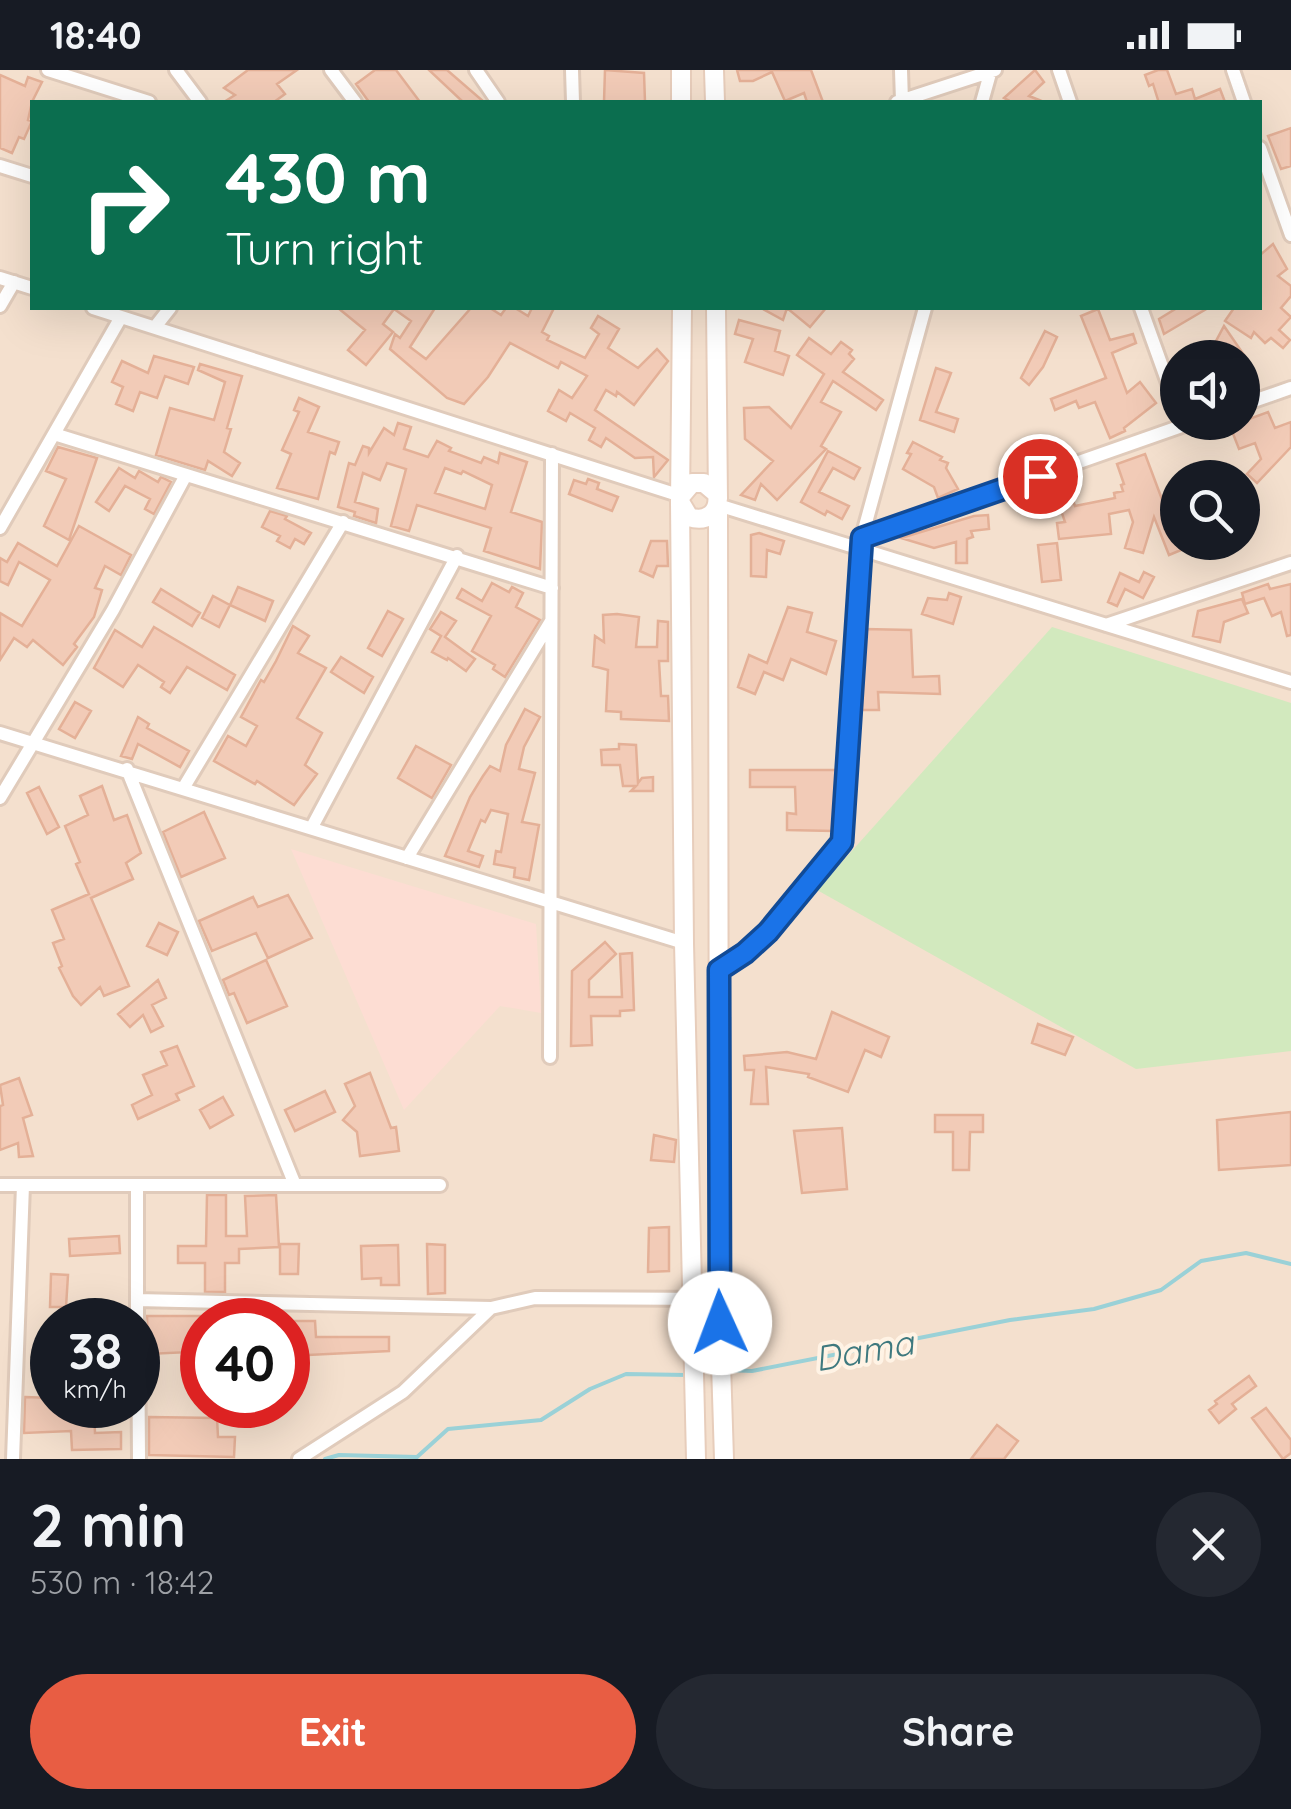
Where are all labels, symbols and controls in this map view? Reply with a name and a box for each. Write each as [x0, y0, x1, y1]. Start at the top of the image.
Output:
text: 18:40 [50, 11, 142, 59]
text: 430 m [225, 133, 431, 221]
icon: right [60, 140, 190, 270]
text: Turn right [225, 220, 424, 276]
map controls [1160, 340, 1260, 560]
button: sound [1160, 340, 1260, 440]
pin [998, 434, 1083, 519]
icon: arrive [1013, 449, 1068, 504]
button: search [1160, 460, 1260, 560]
position arrow [668, 1271, 772, 1375]
speed limit sign: 40 [180, 1298, 310, 1428]
text: 38 [68, 1319, 122, 1382]
water label: Dama [811, 1319, 918, 1380]
text: km/h [63, 1373, 127, 1404]
text: 2 min [30, 1487, 186, 1562]
button: close [1156, 1492, 1261, 1597]
text: 530 m · 18:42 [30, 1562, 215, 1602]
button: Exit [30, 1674, 636, 1789]
button: Share [656, 1674, 1261, 1789]

